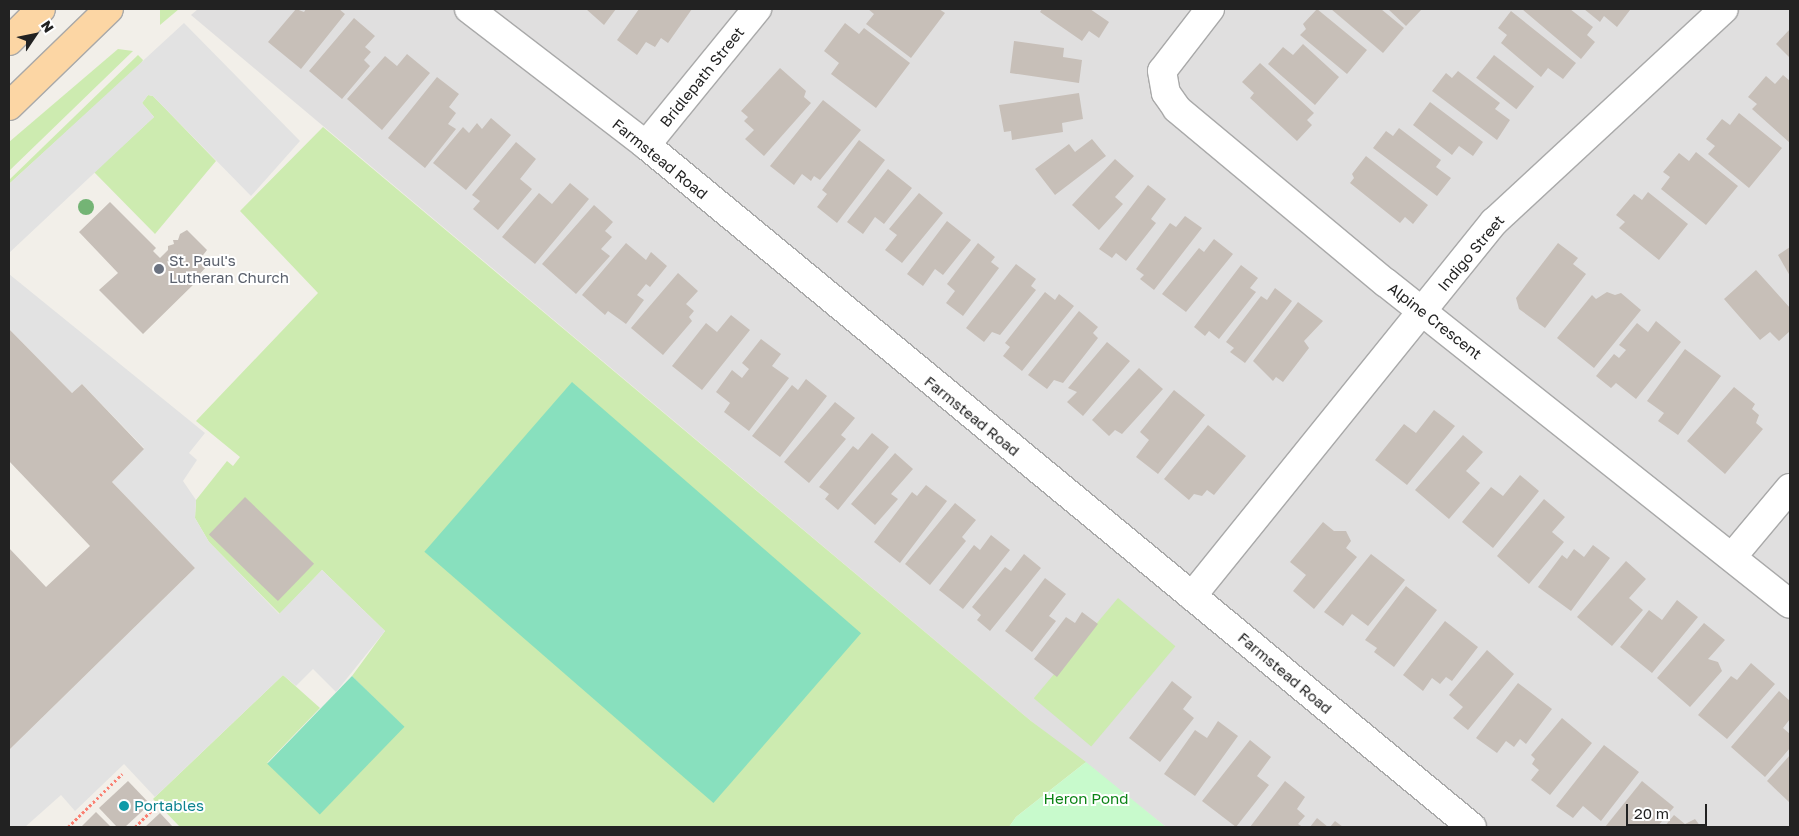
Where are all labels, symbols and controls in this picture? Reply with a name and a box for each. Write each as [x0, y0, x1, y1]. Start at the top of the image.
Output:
north arrow [10, 10, 60, 60]
text: N [38, 17, 58, 35]
street label: Bridlepath Street [656, 23, 748, 131]
street label: Farmstead Road [609, 115, 711, 203]
street label: Indigo Street [1434, 211, 1508, 295]
place label: St. Paul's Lutheran Church [169, 251, 289, 286]
marker: St. Paul's Lutheran Church [153, 263, 165, 275]
street label: Alpine Crescent [1385, 279, 1485, 363]
street label: Farmstead Road [921, 372, 1023, 460]
street label: Farmstead Road [1234, 628, 1336, 718]
park label: Heron Pond [1044, 790, 1128, 808]
scale bar [1629, 794, 1710, 826]
place label: Portables [134, 797, 204, 815]
marker: Portables [118, 800, 130, 812]
text: 20 m [1634, 804, 1669, 822]

